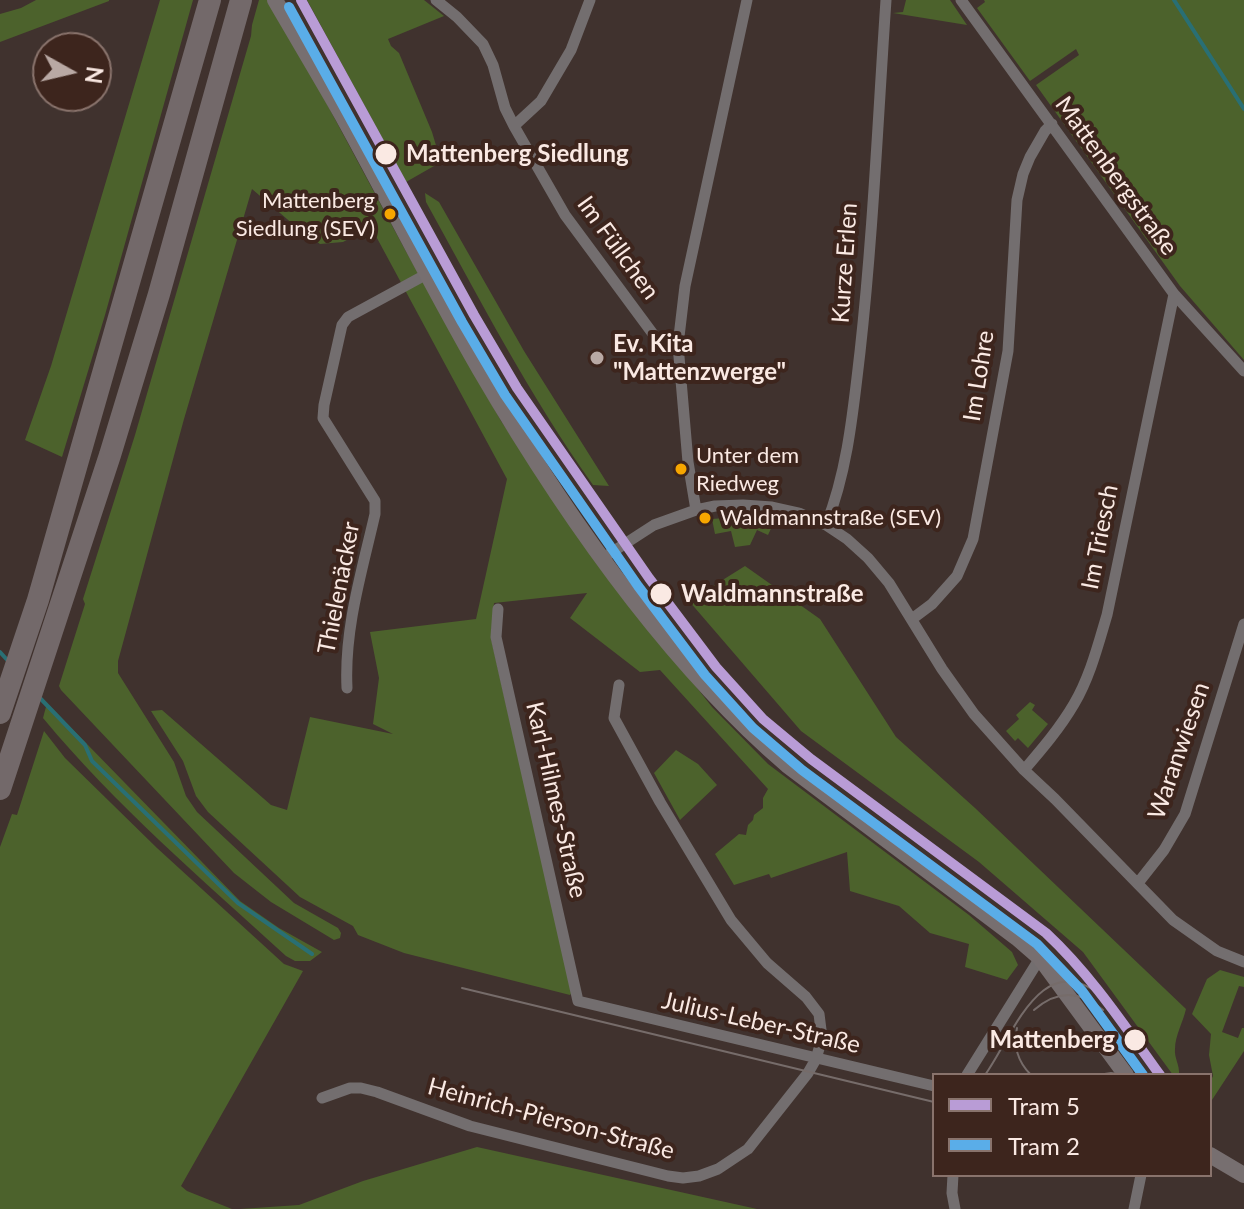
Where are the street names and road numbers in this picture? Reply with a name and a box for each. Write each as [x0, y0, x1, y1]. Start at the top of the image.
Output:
street label: Mattenbergstraße [1049, 91, 1183, 261]
street label: Im Füllchen [571, 191, 665, 305]
street label: Kurze Erlen [826, 202, 864, 324]
street label: Im Lohre [958, 328, 1000, 424]
street label: Im Triesch [1076, 482, 1124, 592]
street label: Thielenäcker [312, 520, 366, 656]
street label: Waranwiesen [1142, 679, 1216, 823]
street label: Karl-Hilmes-Straße [519, 699, 593, 901]
street label: Julius-Leber-Straße [659, 986, 863, 1060]
street label: Heinrich-Pierson-Straße [425, 1072, 677, 1166]

